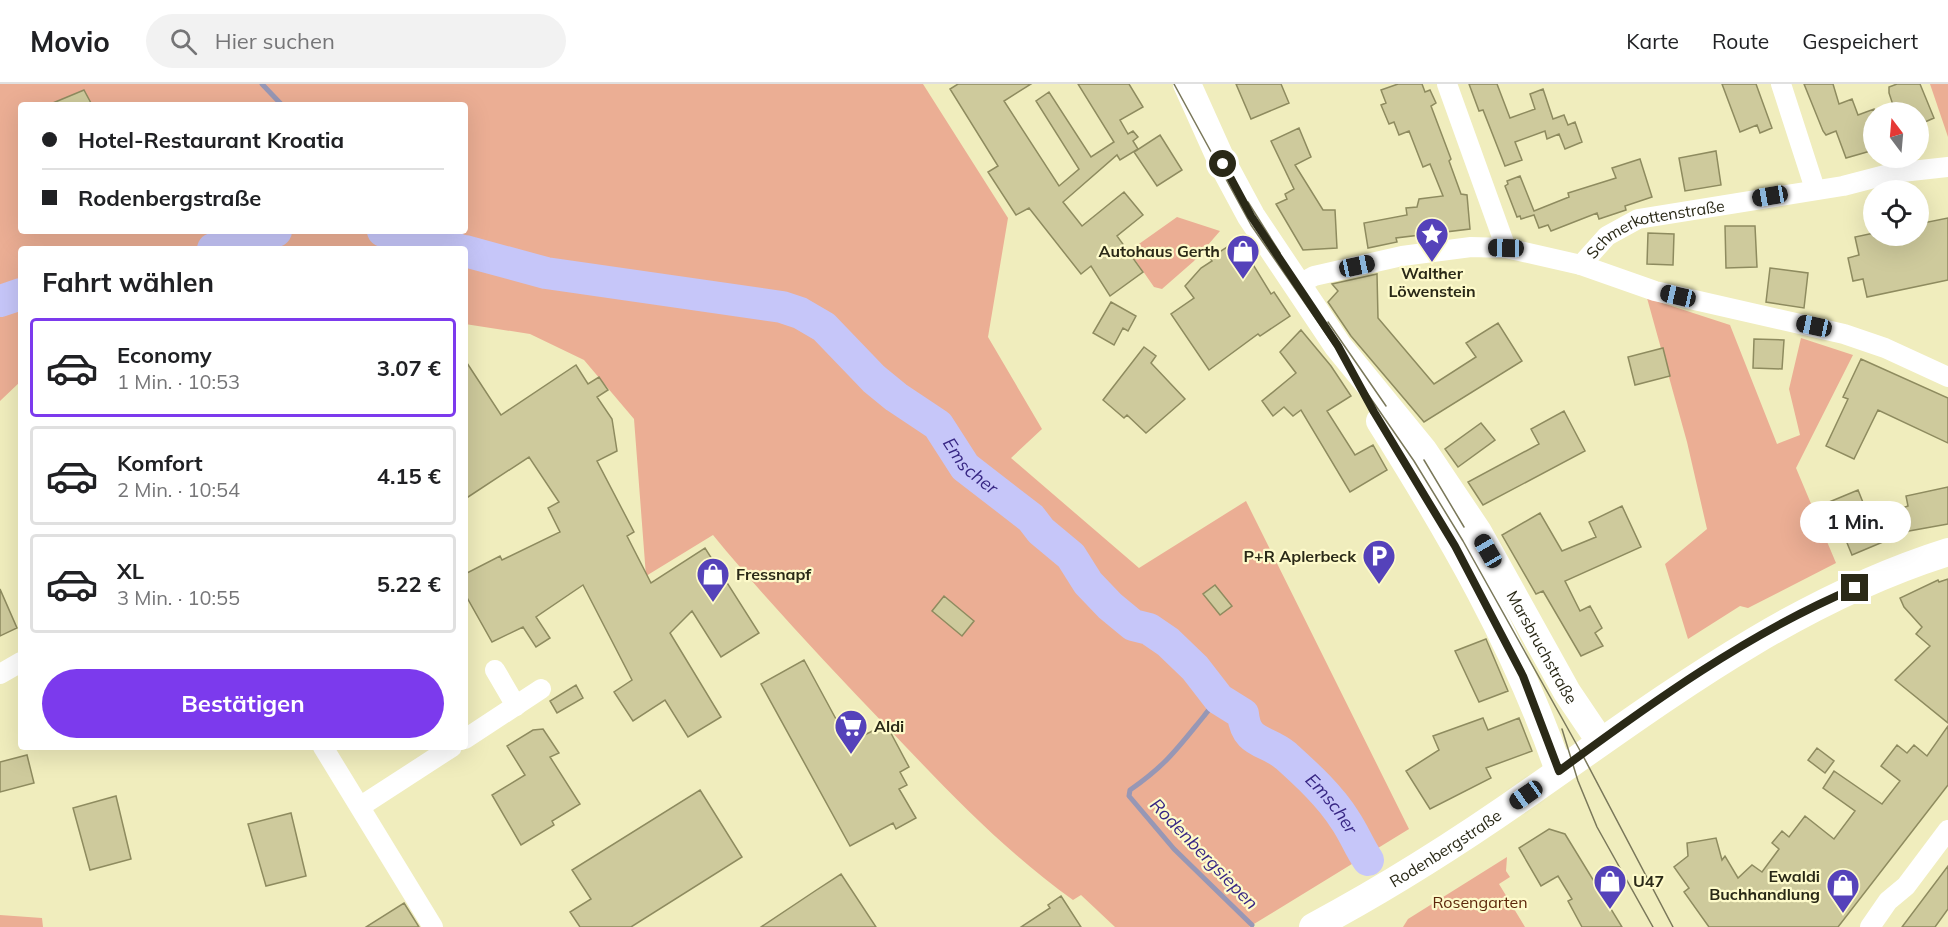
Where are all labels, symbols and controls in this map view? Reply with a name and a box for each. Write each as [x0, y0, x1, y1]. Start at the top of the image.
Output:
search box [146, 14, 566, 68]
text: Movio [30, 24, 110, 59]
icon: search [167, 25, 200, 58]
text: Hier suchen [215, 27, 335, 55]
text: Karte [1626, 28, 1679, 54]
text: Route [1712, 28, 1769, 54]
text: Gespeichert [1802, 28, 1918, 54]
north arrow [1863, 102, 1929, 168]
map controls [1863, 102, 1929, 246]
text: Hotel-Restaurant Kroatia [78, 126, 344, 154]
route start [1209, 150, 1236, 177]
button: locate [1863, 180, 1929, 246]
text: Rodenbergstraße [78, 184, 261, 212]
car [1751, 184, 1789, 208]
street label: Schmerkottenstraße [1582, 195, 1726, 263]
place icon: Walther Löwenstein [1414, 216, 1450, 263]
shop icon: Autohaus Gerth [1225, 233, 1261, 280]
car [1488, 239, 1524, 257]
place label: Autohaus Gerth [1098, 241, 1220, 261]
car [1338, 253, 1376, 279]
place label: Walther Löwenstein [1388, 263, 1476, 301]
text: Fahrt wählen [42, 265, 214, 299]
car [1658, 283, 1698, 309]
car [1795, 313, 1833, 339]
icon: car [45, 341, 99, 395]
text: Economy [117, 341, 212, 369]
text: 3.07 € [377, 354, 441, 382]
text: 1 Min. · 10:53 [117, 369, 240, 394]
water label: Emscher [938, 433, 1004, 500]
icon: car [45, 449, 99, 503]
text: Komfort [117, 449, 203, 477]
text: 4.15 € [377, 462, 441, 490]
text: 2 Min. · 10:54 [117, 477, 240, 502]
callout: 1 Min. [1800, 501, 1910, 543]
text: 1 Min. [1827, 509, 1884, 534]
car [1471, 531, 1505, 571]
parking icon: P+R Aplerbeck [1361, 538, 1397, 585]
place label: P+R Aplerbeck [1243, 546, 1357, 566]
shop icon: Fressnapf [695, 556, 731, 603]
icon: car [45, 557, 99, 611]
text: XL [117, 557, 144, 585]
place label: Fressnapf [736, 564, 812, 584]
text: 5.22 € [377, 570, 441, 598]
route end [1841, 574, 1868, 601]
text: 3 Min. · 10:55 [117, 585, 240, 610]
street label: Marsbruchstraße [1503, 587, 1582, 708]
button: Bestätigen [42, 669, 444, 738]
supermarket icon: Aldi [833, 708, 869, 755]
place label: Aldi [874, 716, 904, 736]
water label: Emscher [1301, 768, 1364, 839]
car [1506, 777, 1546, 813]
water label: Rodenbergsiepen [1145, 793, 1263, 914]
street label: Rodenbergstraße [1386, 805, 1505, 892]
shop icon: U47 [1592, 863, 1628, 910]
place label: Ewaldi Buchhandlung [1709, 866, 1820, 904]
shop icon: Ewaldi Buchhandlung [1825, 867, 1861, 914]
place label: U47 [1633, 871, 1664, 891]
park label: Rosengarten [1432, 892, 1528, 912]

